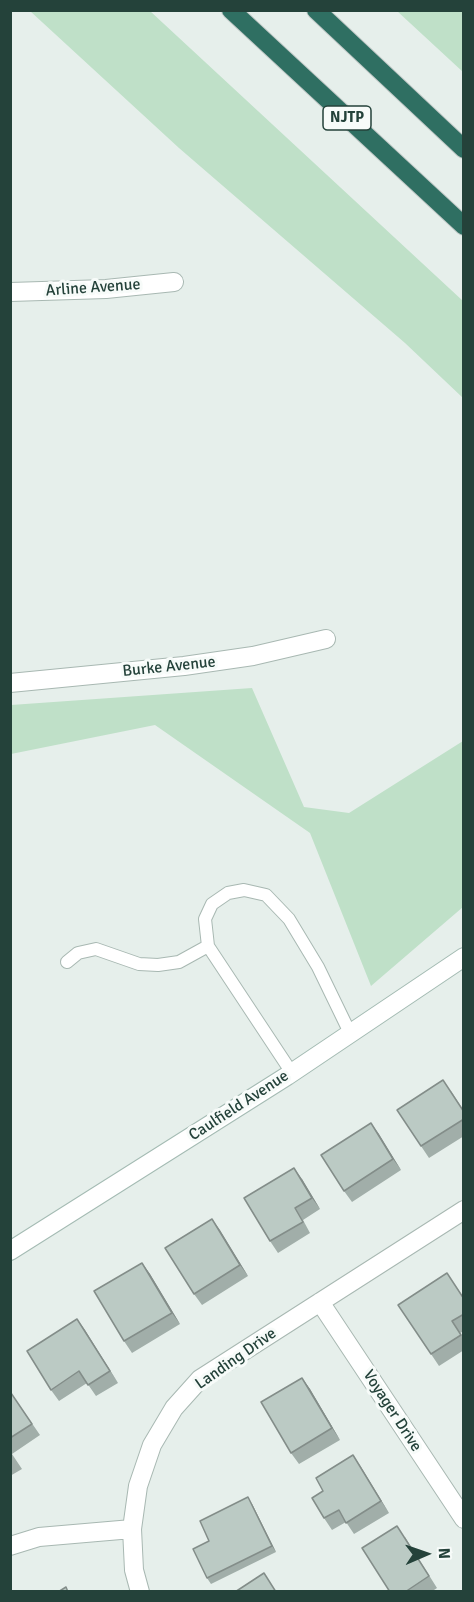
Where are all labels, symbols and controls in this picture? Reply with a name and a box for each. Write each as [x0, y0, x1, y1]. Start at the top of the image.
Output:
road number: NJTP [323, 106, 371, 130]
street label: Arline Avenue [45, 275, 141, 301]
street label: Burke Avenue [121, 653, 217, 681]
street label: Caulfield Avenue [186, 1067, 292, 1145]
street label: Landing Drive [192, 1324, 280, 1394]
street label: Voyager Drive [359, 1367, 425, 1455]
north arrow [396, 1524, 456, 1584]
text: N [434, 1547, 454, 1559]

